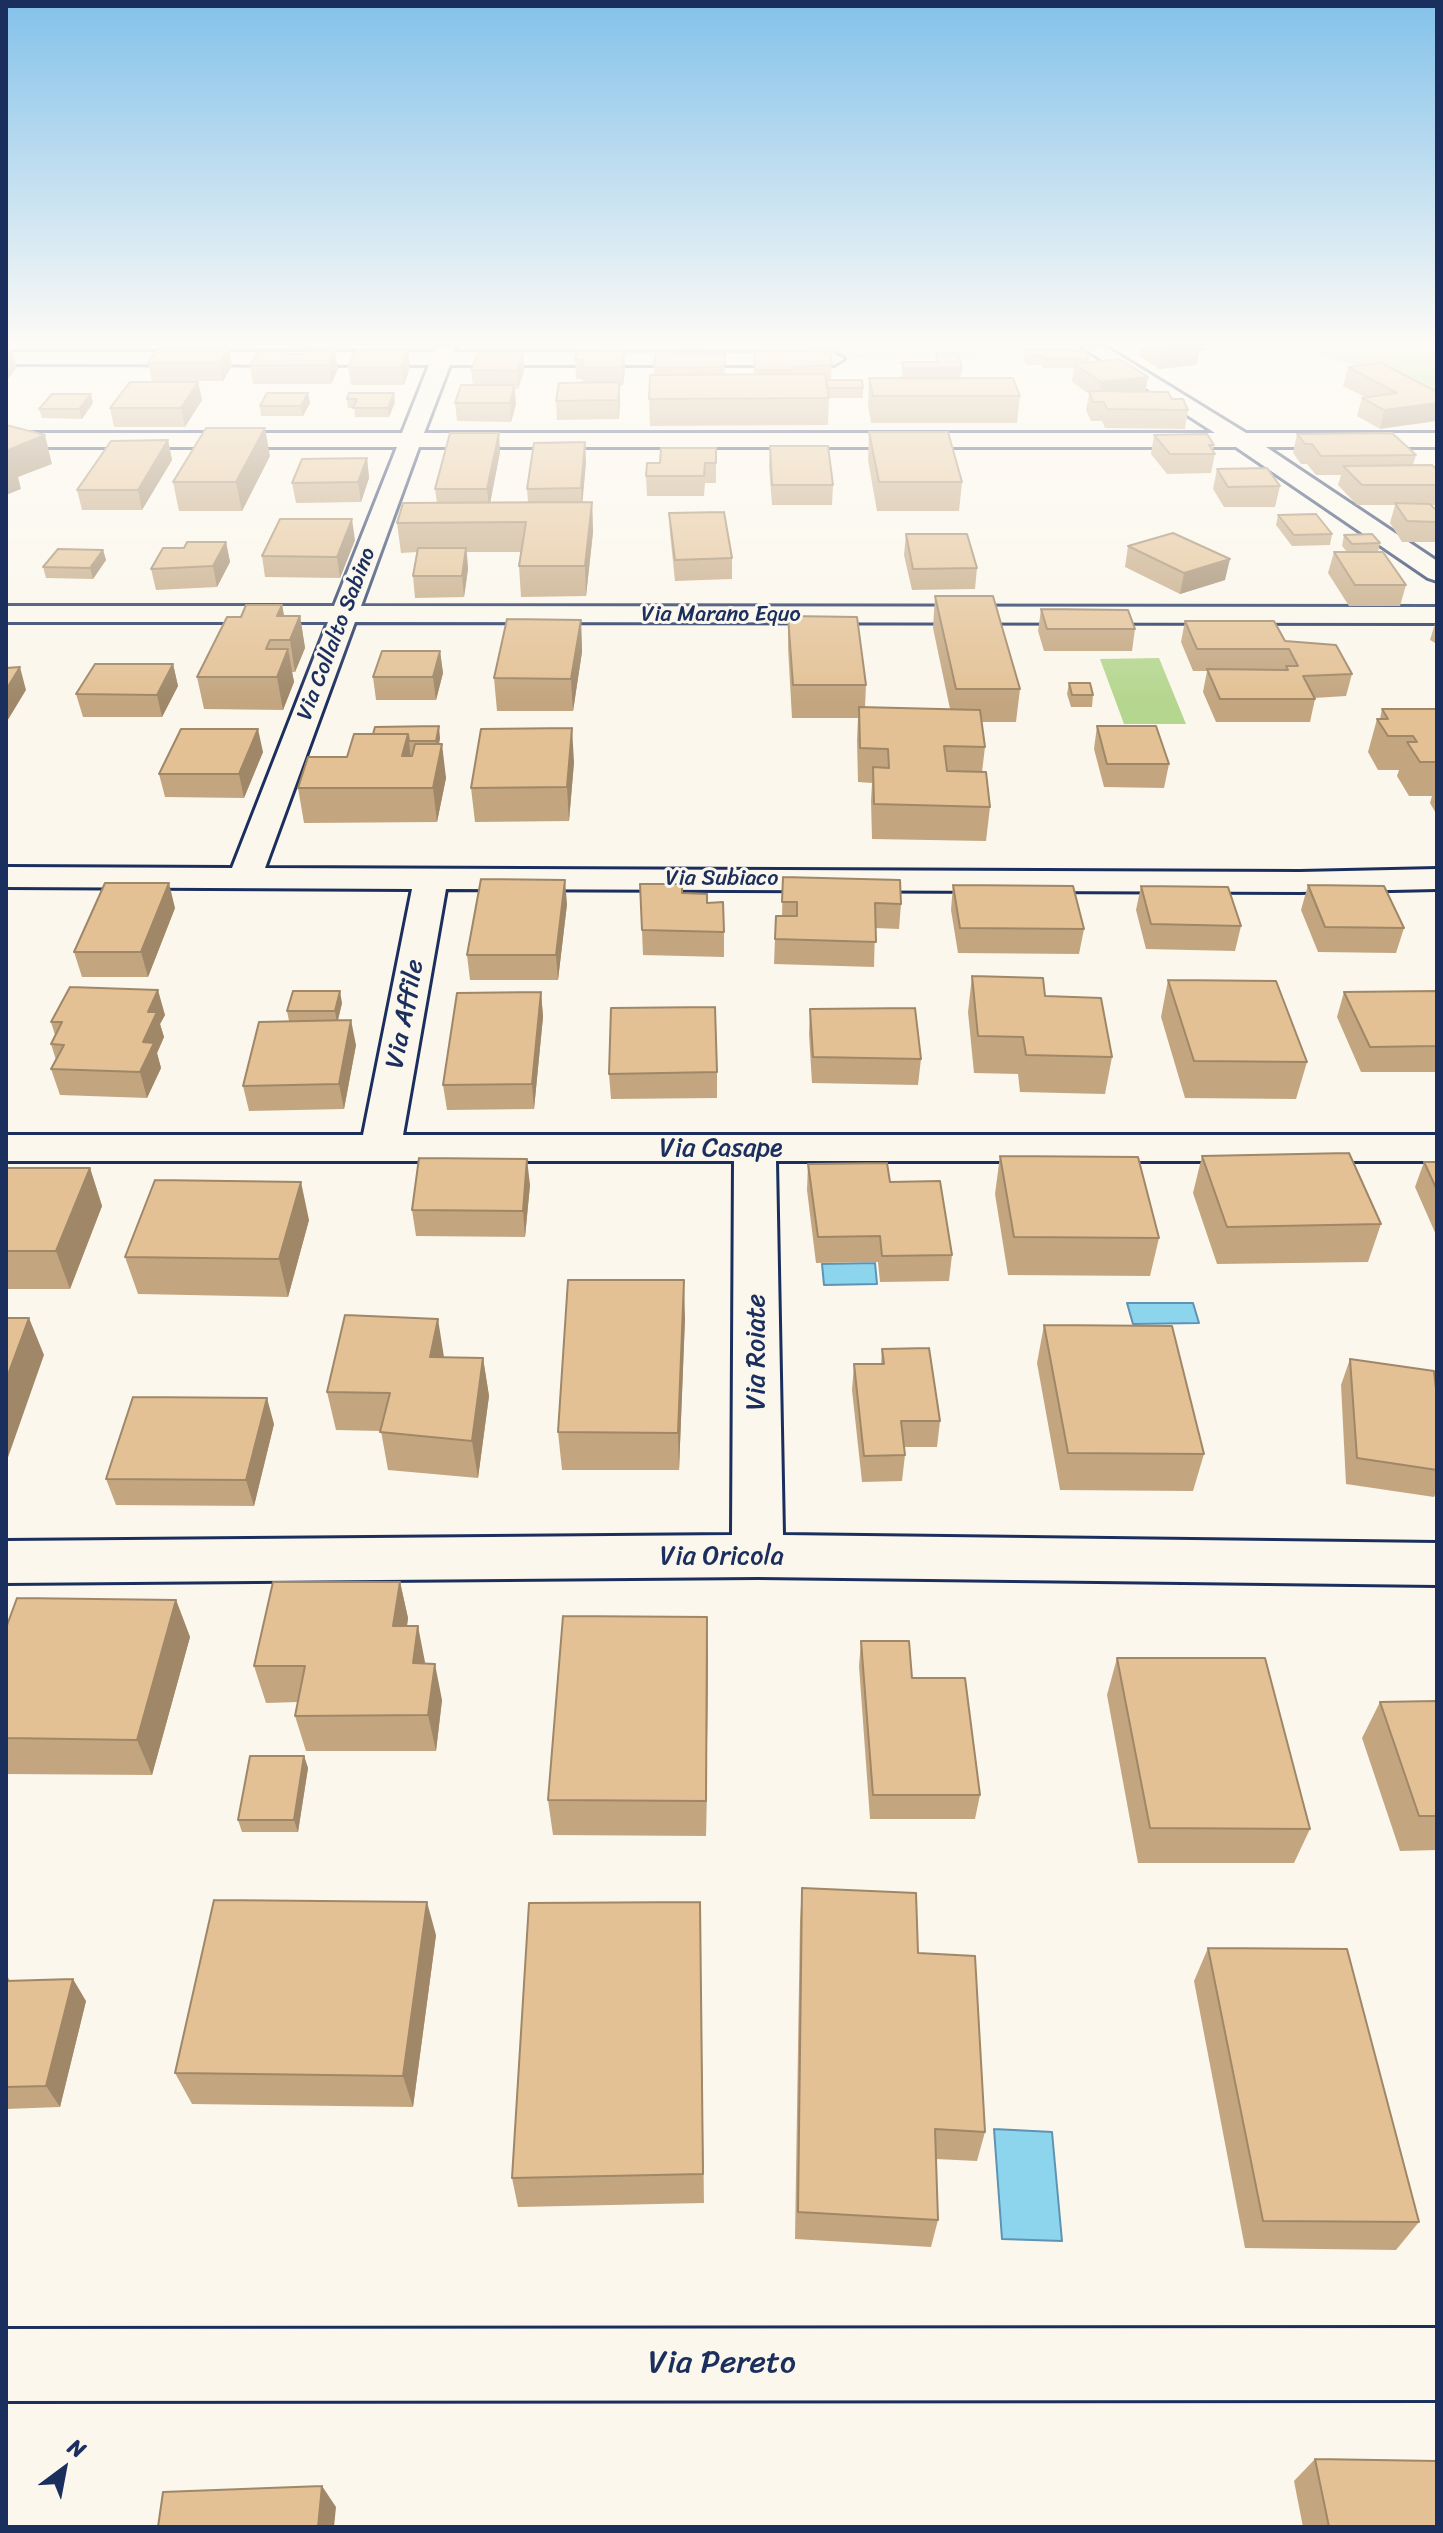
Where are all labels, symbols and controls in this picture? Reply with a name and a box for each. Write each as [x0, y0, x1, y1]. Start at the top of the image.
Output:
street label: Via Collalto Sabino [292, 544, 382, 724]
street label: Via Marano Equo [641, 602, 801, 628]
street label: Via Subiaco [666, 866, 778, 892]
street label: Via Affile [380, 957, 432, 1071]
street label: Via Casape [660, 1133, 782, 1165]
street label: Via Roiate [741, 1294, 773, 1410]
street label: Via Oricola [660, 1541, 784, 1573]
street label: Via Pereto [648, 2345, 796, 2383]
text: N [60, 2428, 94, 2469]
north arrow [24, 2429, 104, 2509]

